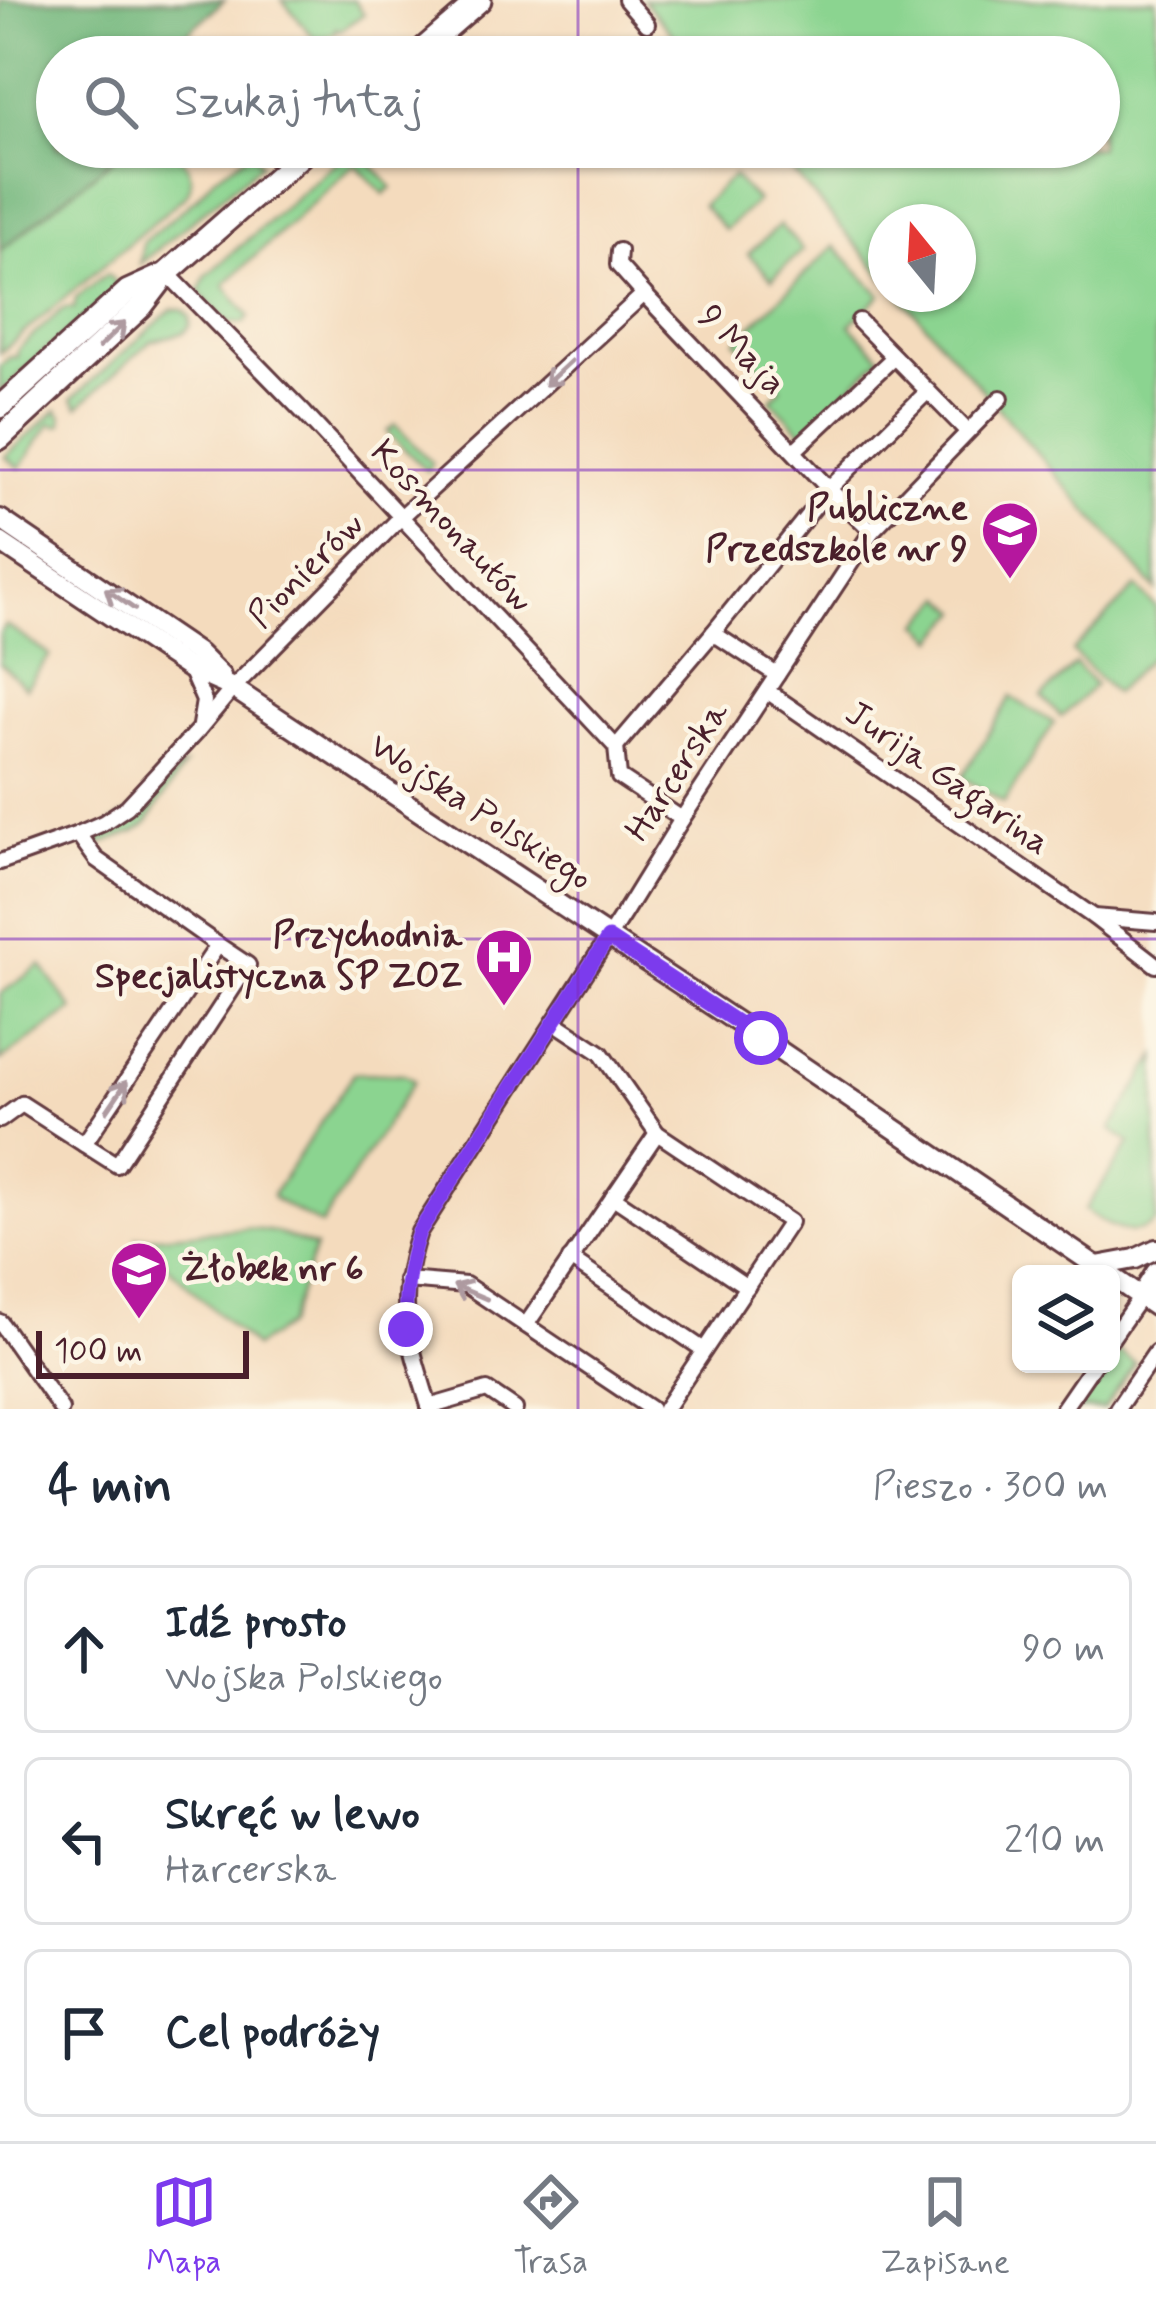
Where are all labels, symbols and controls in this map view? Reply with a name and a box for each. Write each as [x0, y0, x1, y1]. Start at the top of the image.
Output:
search box [36, 36, 1120, 168]
icon: search [78, 69, 144, 135]
text: Szukaj tutaj [174, 73, 423, 132]
north arrow [868, 204, 976, 312]
street label: 9 Maja [686, 295, 796, 407]
one-way arrow [97, 321, 126, 349]
one-way arrow [543, 359, 573, 386]
street label: Kosmonautów [359, 430, 543, 624]
place label: Publiczne Przedszkole nr 9 [706, 486, 968, 574]
school or university icon: Publiczne Przedszkole nr 9 [979, 499, 1041, 581]
street label: Pionierów [239, 503, 375, 639]
one-way arrow [104, 587, 137, 612]
street label: Jurija Gagarina [834, 691, 1059, 870]
street label: Harcerska [615, 693, 741, 851]
street label: Wojska Polskiego [359, 723, 600, 904]
place label: Przychodnia Specjalistyczna SP ZOZ [95, 913, 463, 1001]
hospital icon: Przychodnia Specjalistyczna SP ZOZ [473, 926, 535, 1008]
route start [734, 1011, 788, 1065]
one-way arrow [104, 1079, 129, 1113]
school or university icon: Żłobek nr 6 [108, 1239, 170, 1321]
place label: Żłobek nr 6 [181, 1247, 364, 1294]
map controls [1012, 1265, 1120, 1373]
button: layers [1012, 1265, 1120, 1373]
one-way arrow [452, 1280, 488, 1302]
route end [379, 1302, 433, 1356]
scale bar [36, 1325, 249, 1378]
text: 100 m [54, 1330, 143, 1374]
text: 4 min [48, 1454, 172, 1520]
text: Pieszo · 300 m [872, 1462, 1108, 1513]
text: Idź prosto [165, 1594, 347, 1653]
icon: ahead [51, 1616, 117, 1682]
text: 90 m [1022, 1624, 1105, 1675]
text: Wojska Polskiego [165, 1653, 443, 1704]
text: Skręć w lewo [165, 1786, 420, 1845]
icon: left [51, 1808, 117, 1874]
text: 210 m [1004, 1816, 1105, 1867]
text: Harcerska [165, 1845, 336, 1896]
icon: arrive [51, 2000, 117, 2066]
text: Cel podróży [165, 2004, 380, 2063]
tab: Mapa [146, 2169, 221, 2285]
tab: Trasa [514, 2169, 588, 2285]
tab: Zapisane [880, 2169, 1010, 2285]

